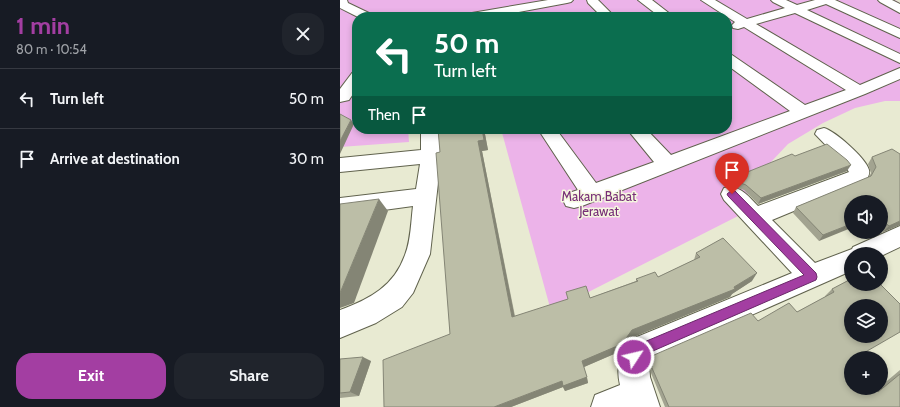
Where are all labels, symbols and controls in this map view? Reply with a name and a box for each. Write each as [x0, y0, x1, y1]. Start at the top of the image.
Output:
text: 1 min [16, 11, 70, 40]
button: close [282, 13, 324, 55]
text: 50 m [434, 26, 499, 60]
icon: left [368, 28, 420, 80]
text: 80 m · 10:54 [16, 41, 87, 57]
text: Turn left [434, 60, 497, 82]
icon: left [16, 88, 38, 110]
text: Turn left [50, 90, 104, 108]
text: 50 m [289, 90, 324, 108]
icon: arrive [408, 104, 430, 126]
text: Then [368, 106, 400, 124]
icon: arrive [16, 148, 38, 170]
text: Arrive at destination [50, 150, 180, 168]
text: 30 m [289, 150, 324, 168]
pin [715, 153, 749, 194]
icon: arrive [721, 159, 743, 181]
park label: Makam Babat Jerawat [562, 188, 637, 219]
map controls [844, 195, 888, 395]
button: sound [844, 195, 888, 239]
button: search [844, 247, 888, 291]
button: layers [844, 299, 888, 343]
position arrow [613, 336, 655, 378]
button: + [844, 351, 888, 395]
button: Exit [16, 353, 166, 399]
button: Share [174, 353, 324, 399]

